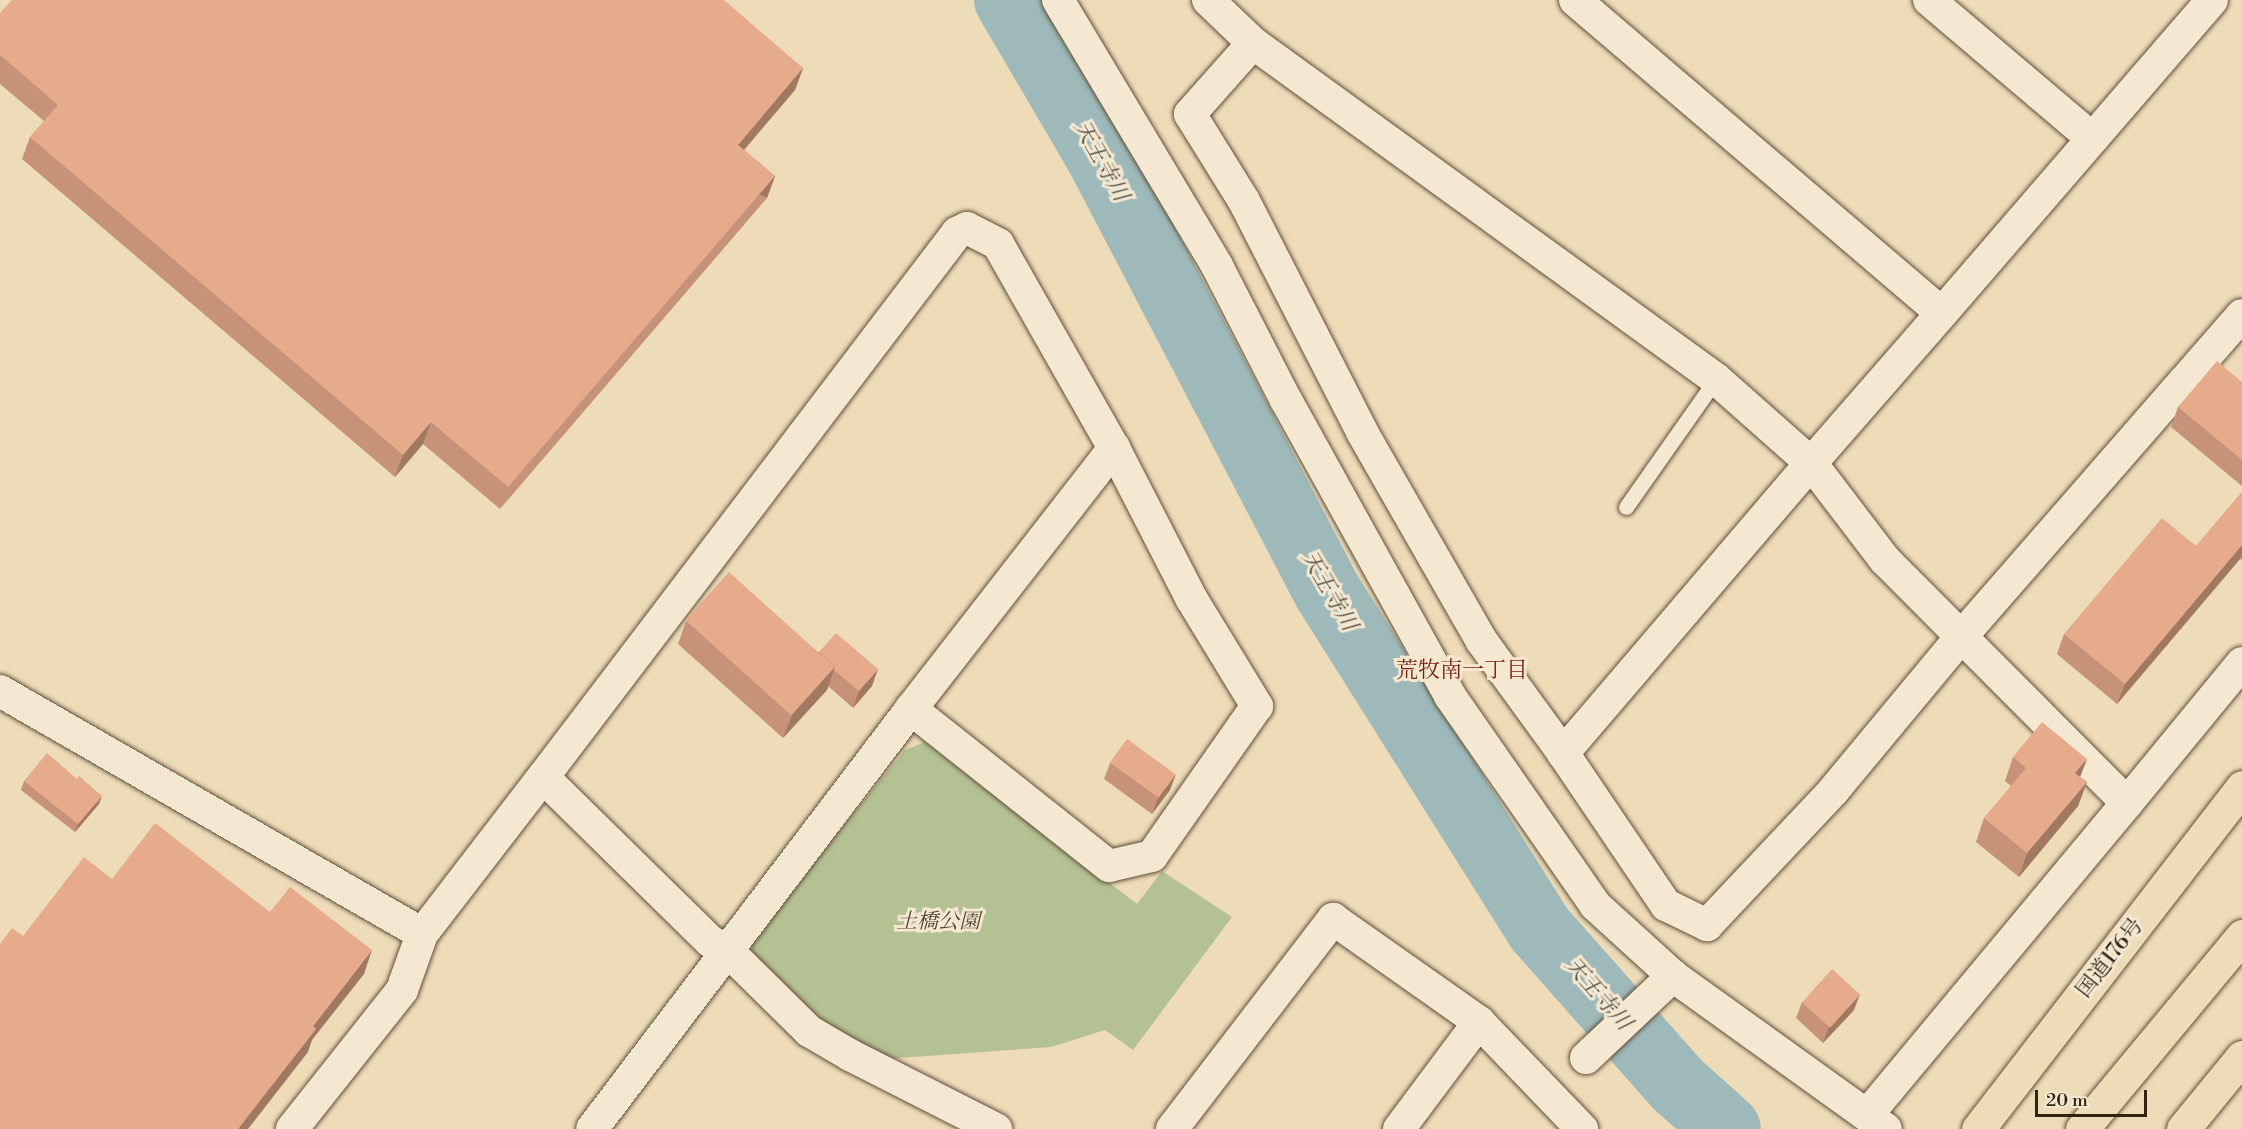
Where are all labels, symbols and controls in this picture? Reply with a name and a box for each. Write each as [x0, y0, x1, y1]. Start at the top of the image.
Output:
water label: 天王寺川 [1068, 116, 1134, 206]
water label: 天王寺川 [1296, 546, 1362, 636]
district label: 荒牧南一丁目 [1396, 658, 1528, 684]
park label: 土橋公園 [896, 909, 980, 935]
street label: 国道176号 [2071, 913, 2149, 1003]
water label: 天王寺川 [1559, 952, 1637, 1036]
scale bar [2038, 1078, 2150, 1116]
text: 20 m [2046, 1089, 2088, 1112]

